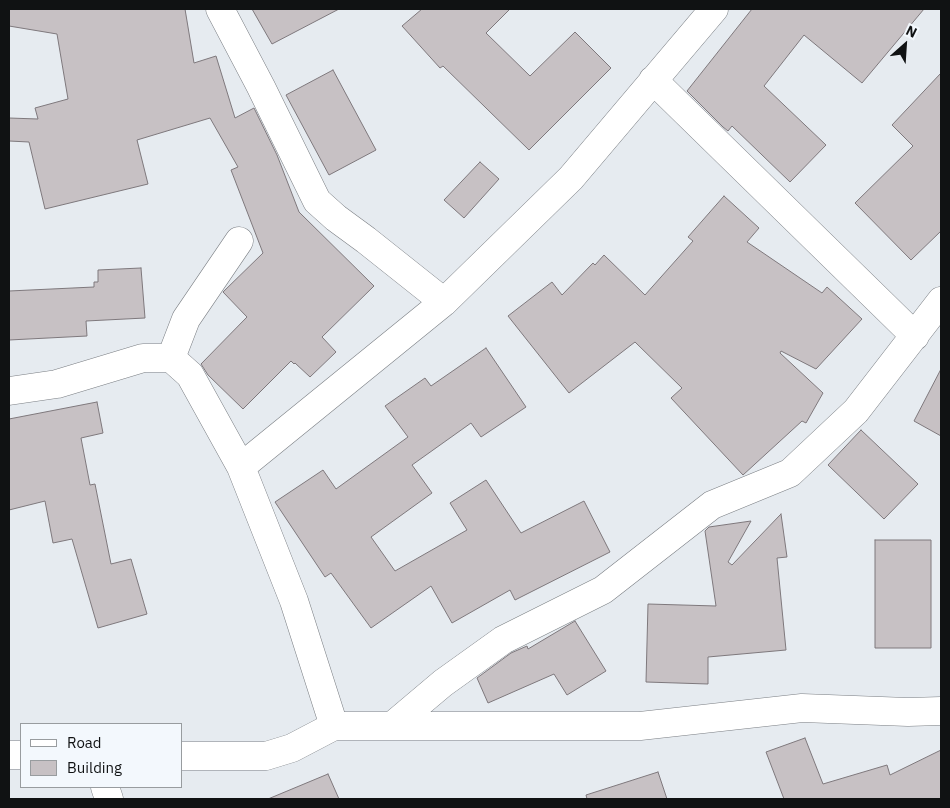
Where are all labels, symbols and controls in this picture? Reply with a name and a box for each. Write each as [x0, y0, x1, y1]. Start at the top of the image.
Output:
north arrow [880, 20, 930, 70]
text: N [903, 21, 920, 42]
legend [20, 723, 182, 788]
text: Road [67, 733, 102, 752]
text: Building [67, 758, 122, 777]

